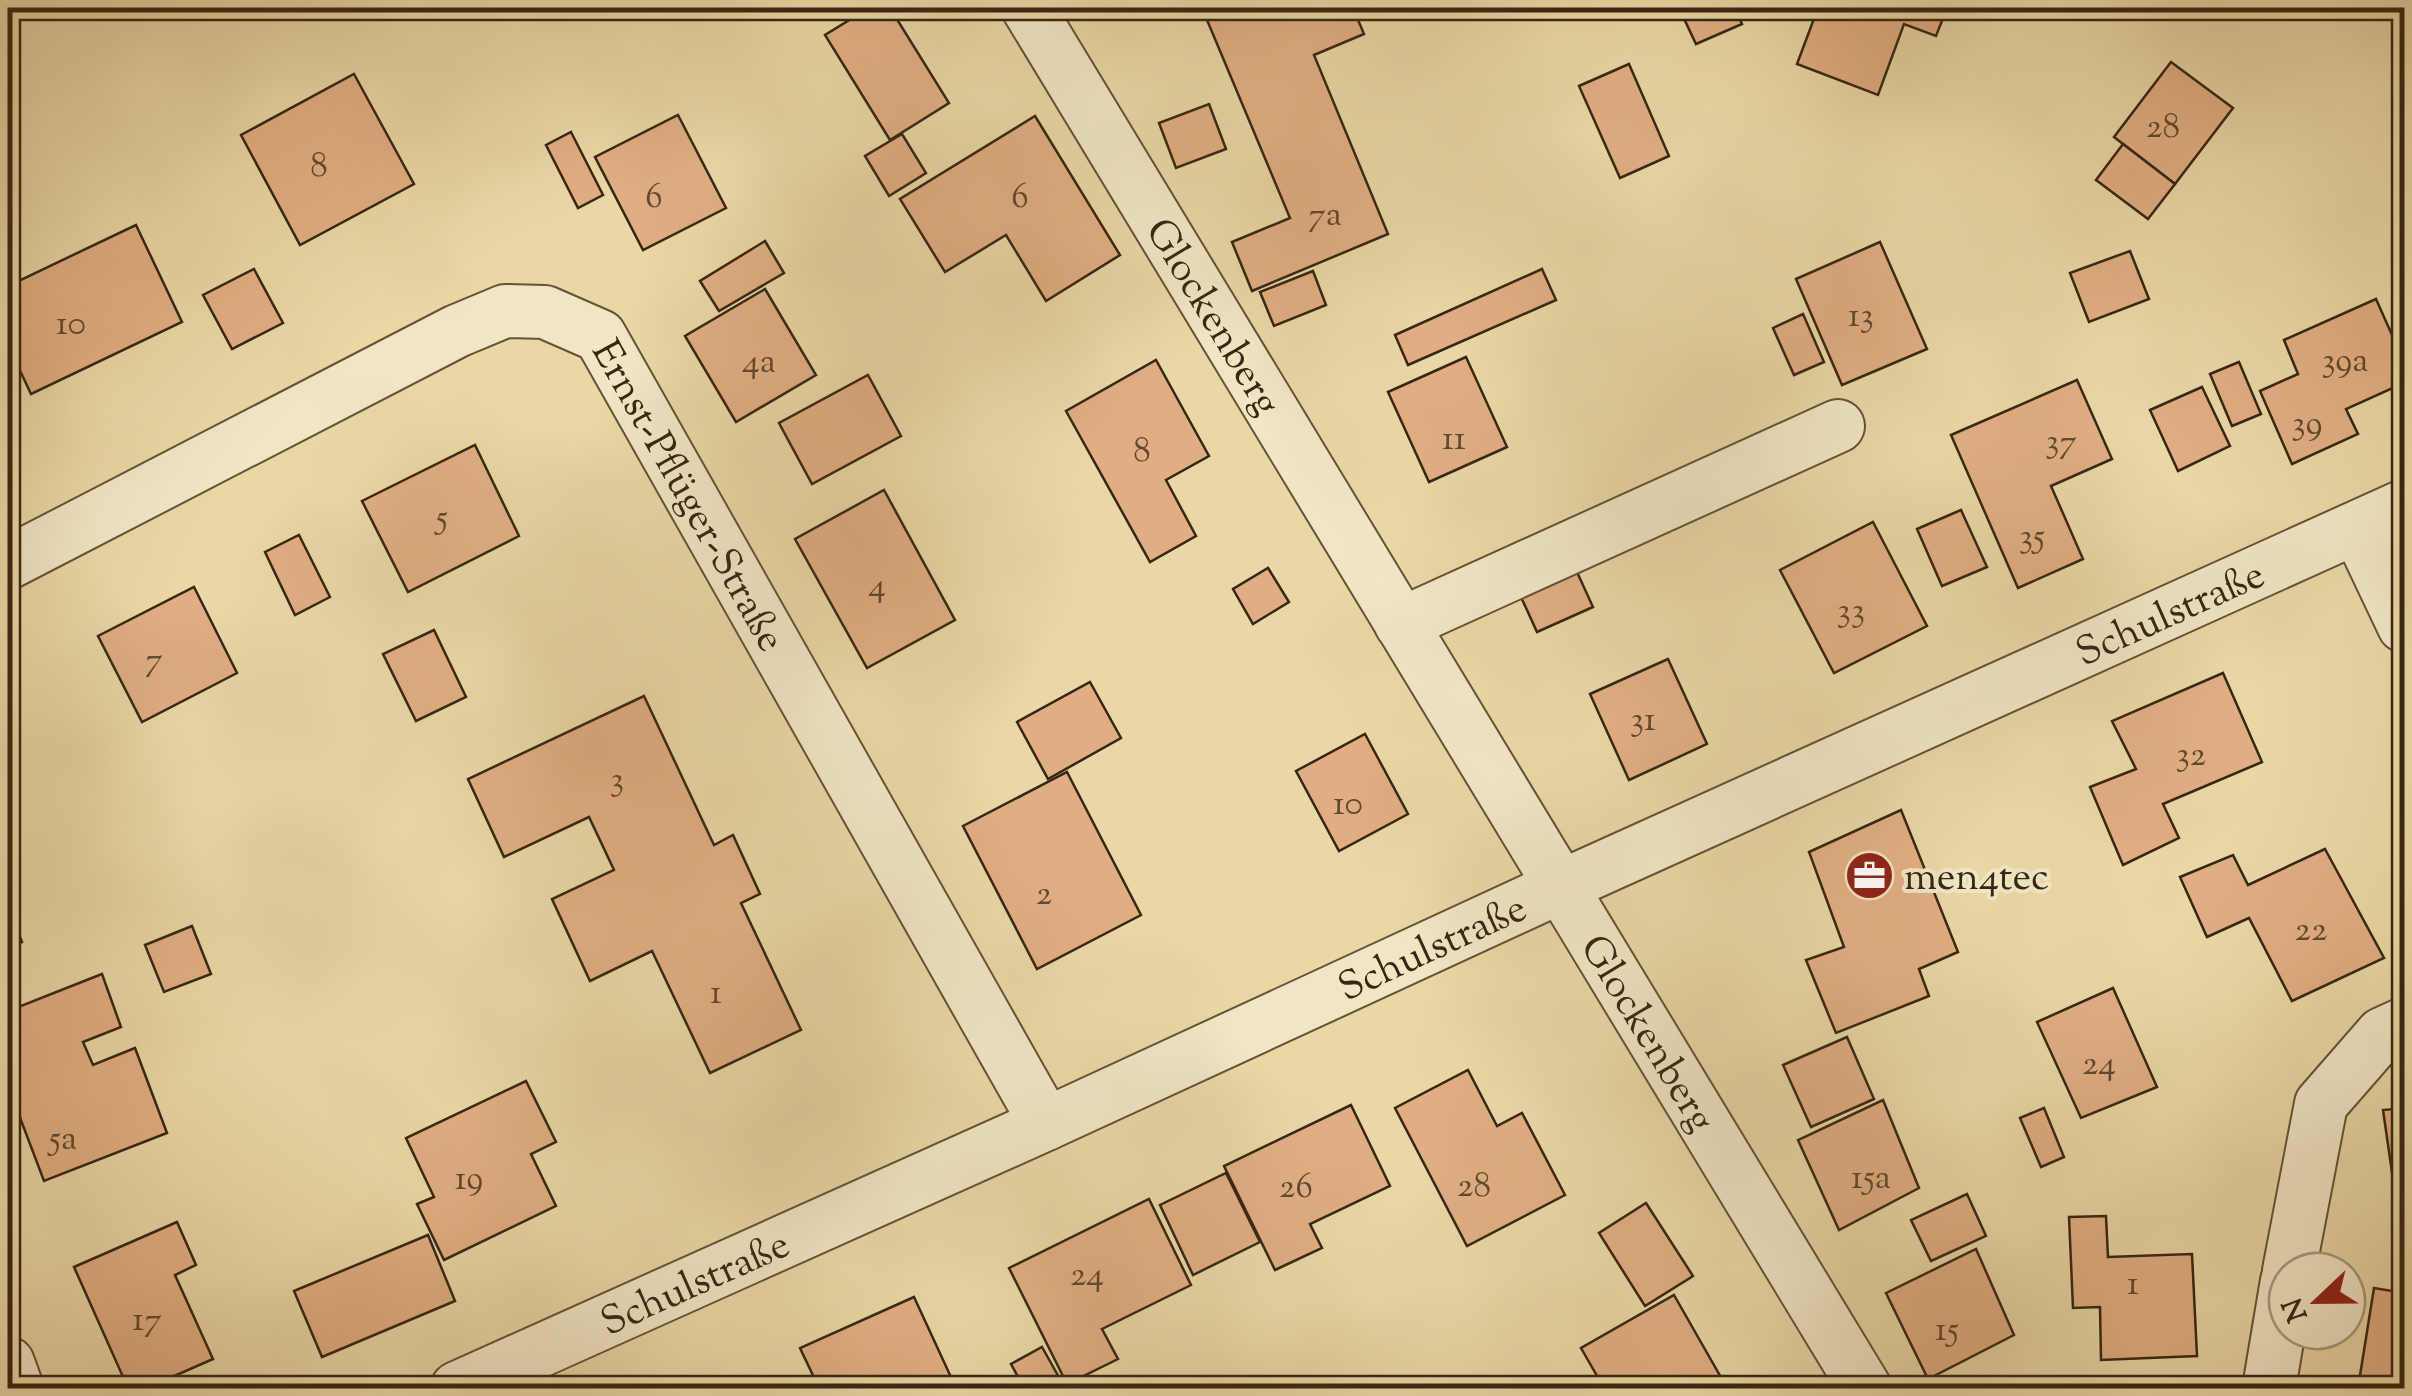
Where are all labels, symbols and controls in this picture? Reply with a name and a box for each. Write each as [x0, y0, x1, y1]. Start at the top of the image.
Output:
house number: 28 [2146, 103, 2180, 154]
house number: 8 [310, 142, 328, 193]
house number: 6 [645, 173, 663, 224]
house number: 6 [1011, 173, 1029, 224]
house number: 7a [1308, 191, 1342, 242]
street label: Glockenberg [1129, 209, 1293, 428]
house number: 13 [1848, 292, 1874, 343]
house number: 10 [56, 300, 86, 351]
street label: Ernst-Pflüger-Straße [575, 331, 797, 663]
house number: 39a [2322, 337, 2368, 388]
house number: 4a [742, 338, 776, 389]
house number: 39 [2292, 400, 2322, 451]
house number: 11 [1442, 415, 1466, 466]
house number: 37 [2045, 418, 2077, 469]
house number: 8 [1133, 427, 1151, 478]
house number: 5 [434, 494, 448, 545]
house number: 35 [2019, 513, 2045, 564]
street label: Schulstraße [2068, 549, 2275, 683]
house number: 4 [868, 562, 886, 613]
house number: 33 [1837, 587, 1865, 638]
house number: 7 [145, 636, 163, 687]
house number: 31 [1630, 696, 1656, 747]
house number: 32 [2176, 731, 2206, 782]
house number: 3 [610, 756, 624, 807]
house number: 10 [1333, 780, 1363, 831]
office icon: men4tec [1843, 849, 1895, 901]
place label: men4tec [1904, 851, 2049, 908]
house number: 2 [1036, 870, 1052, 921]
street label: Schulstraße [1330, 882, 1537, 1018]
house number: 22 [2295, 906, 2327, 957]
street label: Glockenberg [1564, 925, 1727, 1144]
house number: 1 [710, 969, 722, 1020]
house number: 24 [2082, 1040, 2116, 1091]
house number: 5a [47, 1115, 77, 1166]
house number: 15a [1851, 1154, 1891, 1205]
house number: 19 [455, 1155, 483, 1206]
house number: 28 [1457, 1162, 1491, 1213]
house number: 26 [1279, 1163, 1313, 1214]
street label: Schulstraße [592, 1219, 800, 1353]
house number: 24 [1070, 1251, 1104, 1302]
north arrow [2267, 1251, 2367, 1351]
house number: 1 [2127, 1260, 2139, 1311]
text: N [2274, 1291, 2319, 1327]
house number: 17 [132, 1296, 162, 1347]
house number: 15 [1935, 1306, 1959, 1357]

